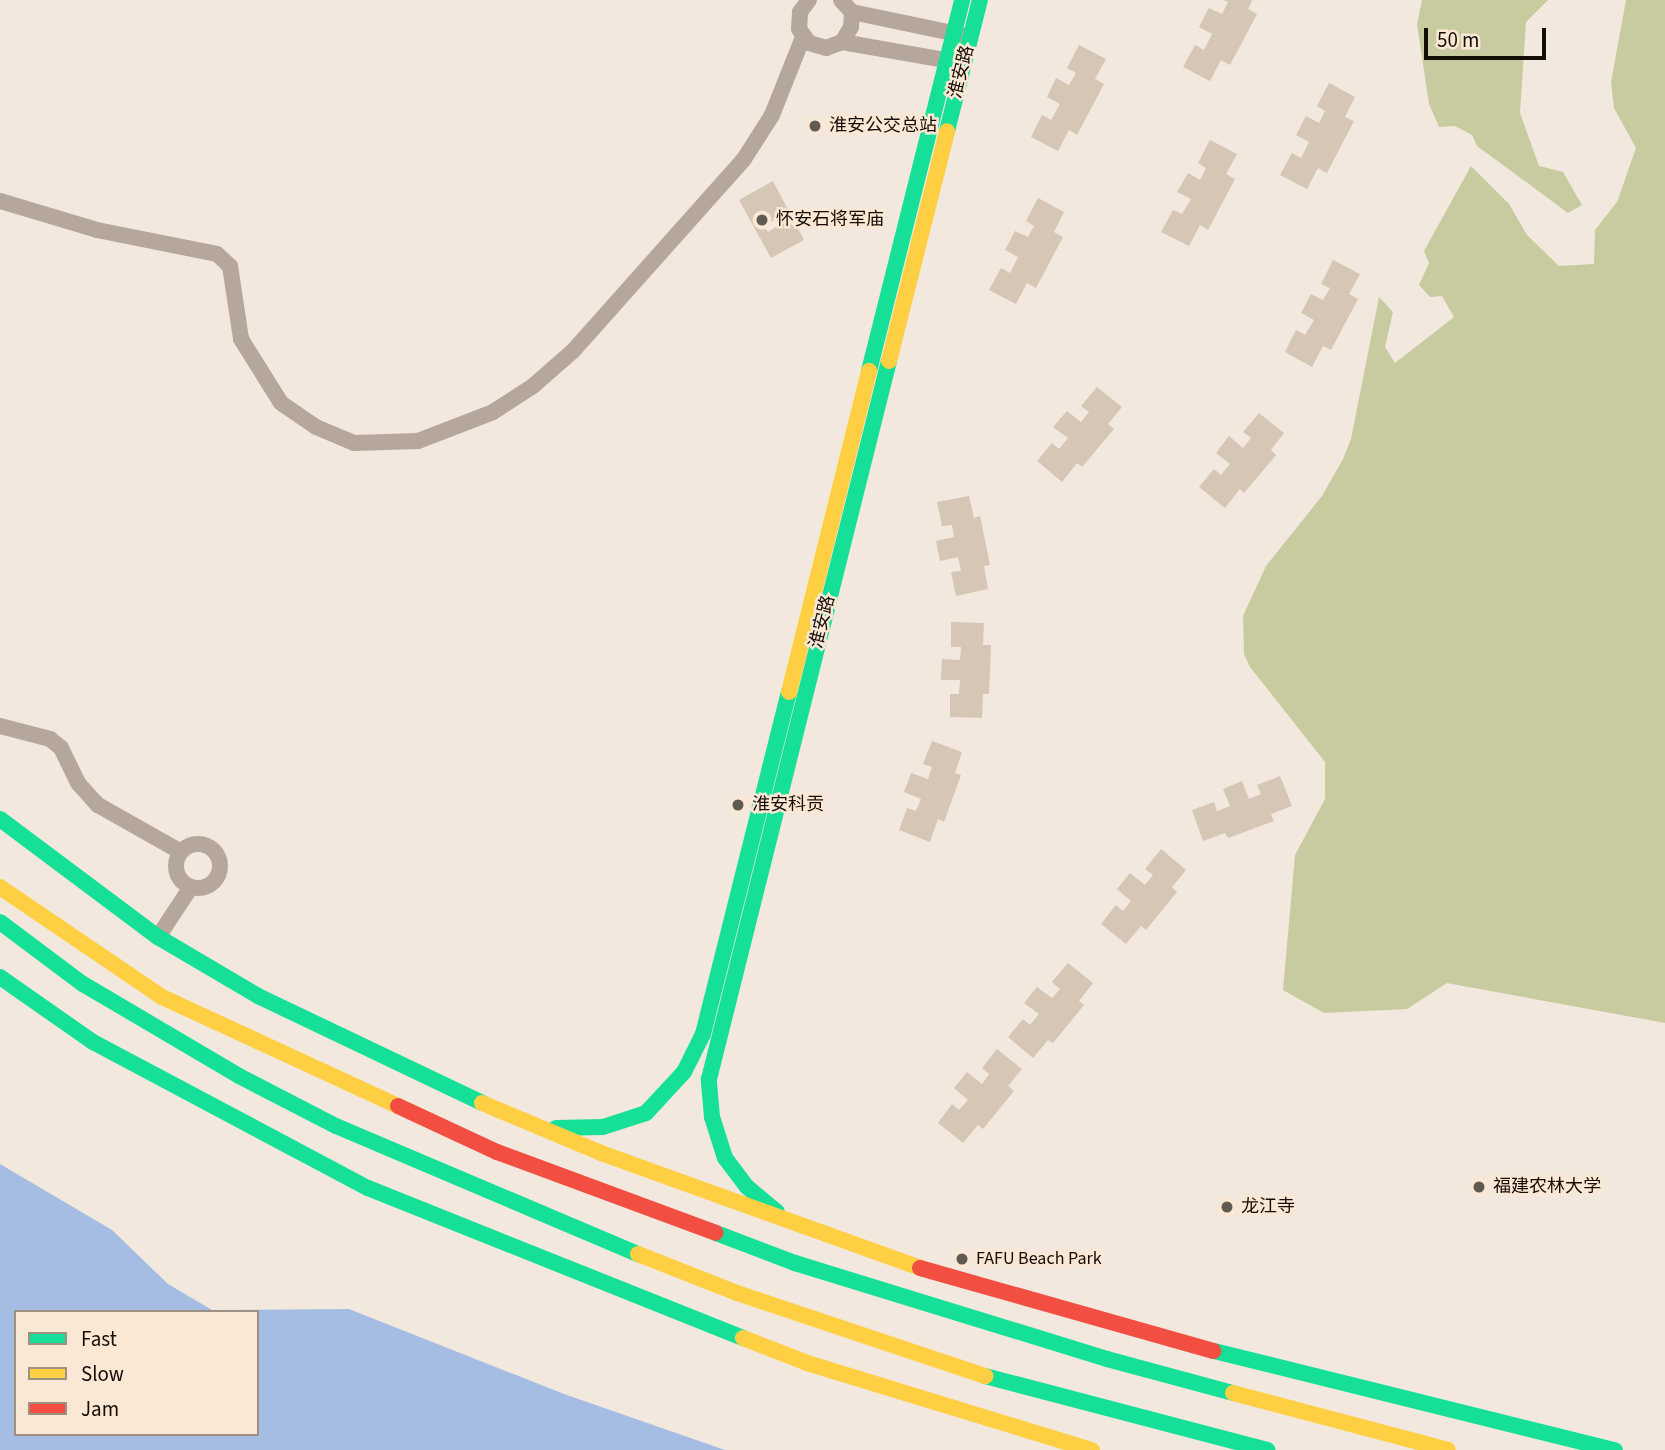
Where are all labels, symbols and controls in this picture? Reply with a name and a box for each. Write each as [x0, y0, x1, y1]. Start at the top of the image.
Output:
scale bar [1427, 14, 1550, 58]
text: 50 m [1437, 25, 1479, 55]
street label: 淮安路 [945, 43, 979, 101]
place label: 淮安公交总站 [829, 115, 937, 137]
marker: 淮安公交总站 [807, 118, 823, 134]
place label: 怀安石将军庙 [776, 209, 884, 231]
marker: 怀安石将军庙 [754, 212, 770, 228]
street label: 淮安路 [806, 593, 840, 651]
place label: 淮安科贡 [752, 794, 824, 816]
marker: 淮安科贡 [730, 797, 746, 813]
place label: 福建农林大学 [1493, 1176, 1601, 1198]
marker: 福建农林大学 [1471, 1179, 1487, 1195]
place label: 龙江寺 [1241, 1196, 1295, 1218]
marker: 龙江寺 [1219, 1199, 1235, 1215]
place label: FAFU Beach Park [976, 1248, 1102, 1270]
marker: FAFU Beach Park [954, 1251, 970, 1267]
legend [14, 1310, 259, 1436]
text: Fast [81, 1324, 117, 1354]
text: Slow [81, 1359, 124, 1389]
text: Jam [81, 1394, 119, 1424]

